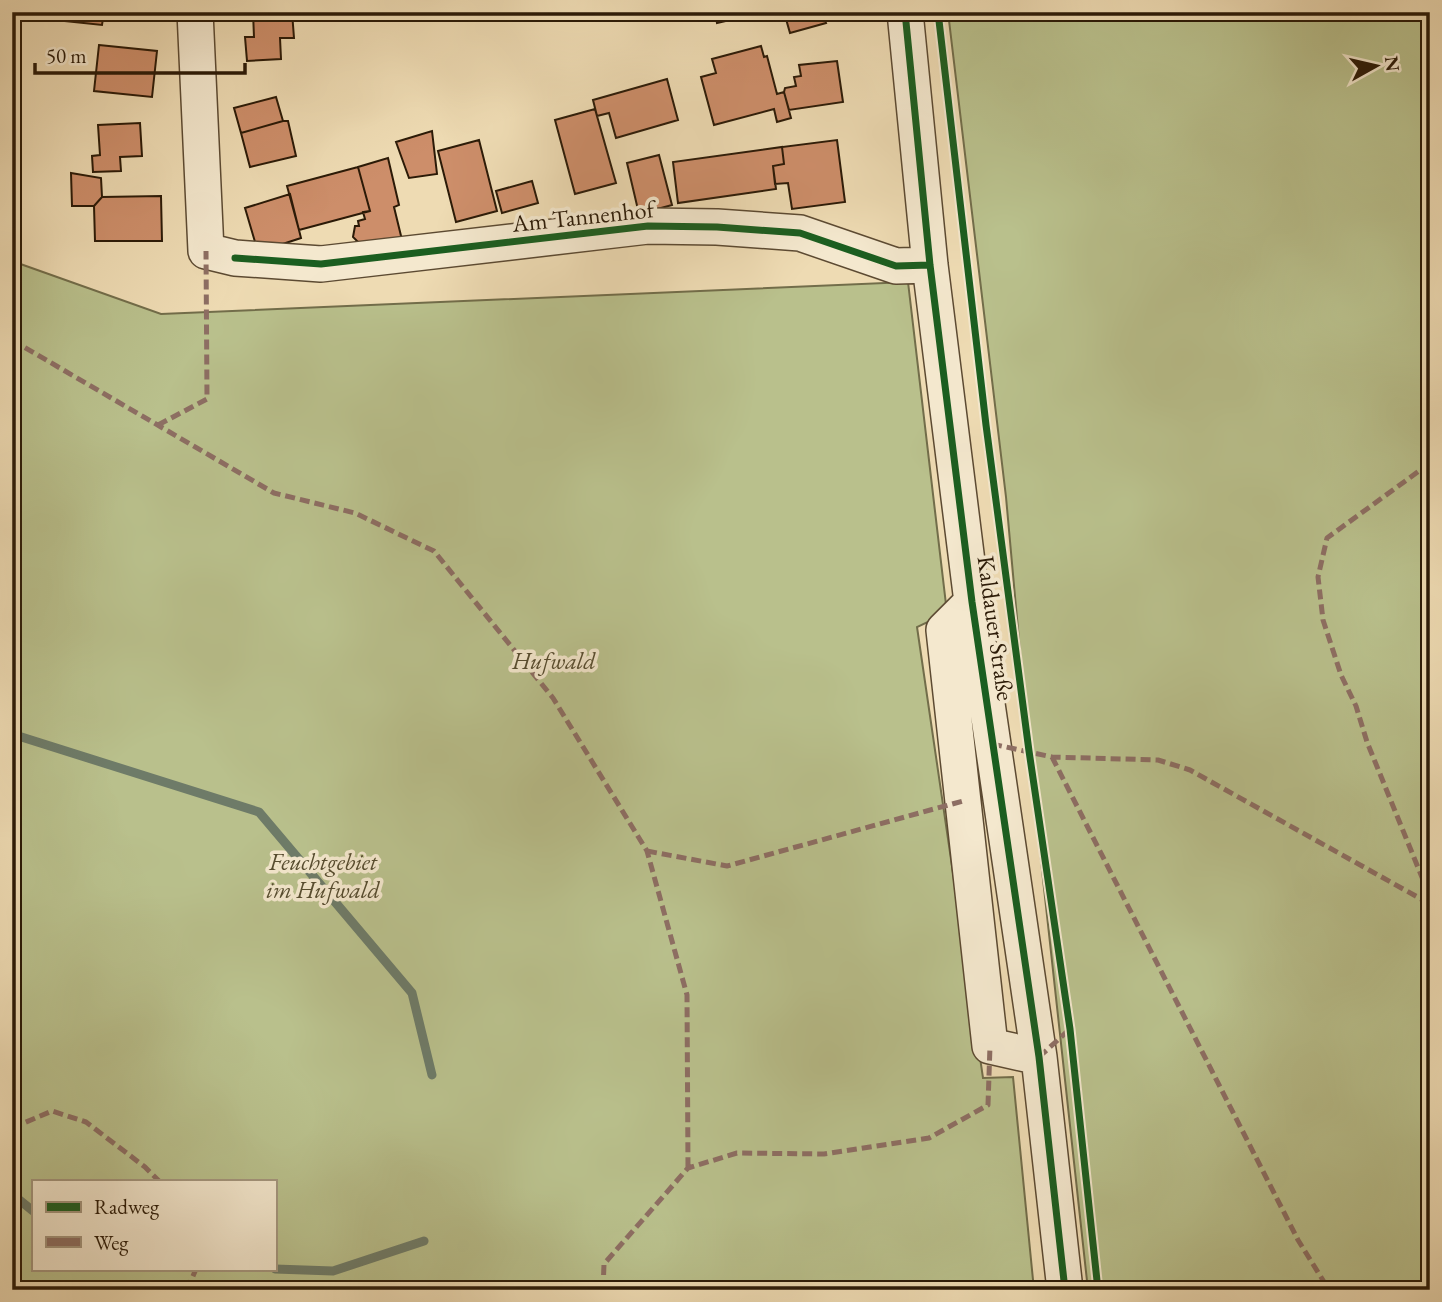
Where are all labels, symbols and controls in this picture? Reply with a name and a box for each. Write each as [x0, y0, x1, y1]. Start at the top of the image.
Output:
scale bar [35, 32, 245, 76]
north arrow [1340, 32, 1410, 102]
text: 50 m [46, 42, 87, 69]
text: N [1379, 54, 1406, 74]
street label: Am Tannenhof [510, 193, 659, 239]
street label: Kaldauer Straße [970, 554, 1022, 702]
park label: Hufwald [511, 645, 596, 676]
park label: Feuchtgebiet im Hufwald [266, 846, 381, 905]
legend [32, 1180, 276, 1270]
text: Radweg [94, 1193, 160, 1220]
text: Weg [94, 1229, 129, 1256]

